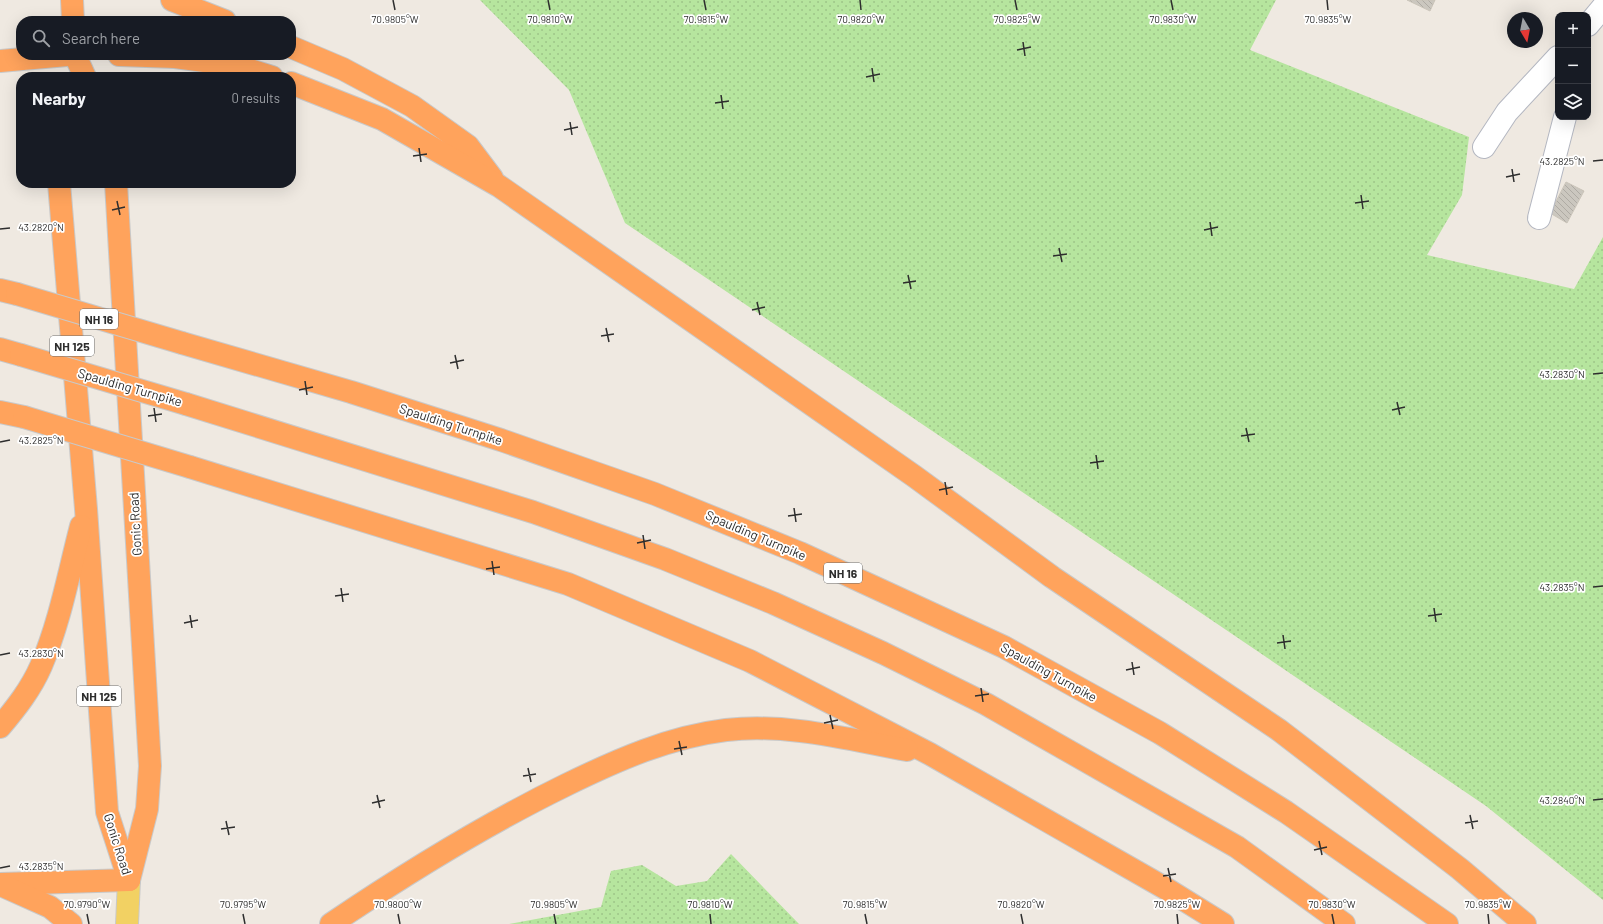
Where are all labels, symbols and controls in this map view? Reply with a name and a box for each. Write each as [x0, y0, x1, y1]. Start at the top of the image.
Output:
north arrow [1507, 12, 1543, 48]
map controls [1555, 12, 1591, 120]
button: + [1555, 12, 1591, 48]
text: 70.9805°W [372, 13, 419, 25]
text: 70.9810°W [527, 13, 573, 25]
text: 70.9815°W [684, 13, 728, 25]
text: 70.9820°W [837, 13, 885, 25]
text: 70.9825°W [994, 13, 1041, 25]
text: 70.9830°W [1150, 13, 1197, 25]
text: 70.9835°W [1305, 13, 1351, 25]
search box [16, 16, 296, 60]
icon: search [30, 27, 52, 49]
text: Search here [62, 29, 140, 47]
button: − [1555, 48, 1591, 84]
button: layers [1555, 84, 1591, 120]
text: Nearby [32, 88, 86, 108]
text: 0 results [231, 90, 280, 106]
text: 43.2825°N [1539, 155, 1585, 167]
text: 43.2820°N [18, 221, 64, 233]
road number: NH 16 [80, 309, 118, 329]
road number: NH 125 [50, 336, 94, 356]
street label: Spaulding Turnpike [76, 364, 184, 410]
text: 43.2830°N [1539, 368, 1585, 380]
street label: Spaulding Turnpike [397, 400, 505, 448]
text: 43.2825°N [18, 434, 64, 446]
street label: Gonic Road [125, 492, 145, 556]
street label: Spaulding Turnpike [703, 507, 809, 563]
road number: NH 16 [824, 563, 862, 583]
text: 43.2835°N [1540, 581, 1584, 593]
street label: Spaulding Turnpike [998, 639, 1100, 705]
text: 43.2830°N [18, 647, 64, 659]
road number: NH 125 [77, 686, 121, 706]
text: 43.2840°N [1539, 794, 1585, 806]
street label: Gonic Road [101, 811, 135, 877]
text: 43.2835°N [19, 860, 63, 872]
text: 70.9790°W [64, 898, 110, 910]
text: 70.9795°W [220, 898, 266, 910]
text: 70.9800°W [374, 898, 422, 910]
text: 70.9805°W [531, 898, 578, 910]
text: 70.9810°W [687, 898, 733, 910]
text: 70.9815°W [843, 898, 887, 910]
text: 70.9820°W [997, 898, 1045, 910]
text: 70.9825°W [1154, 898, 1201, 910]
text: 70.9830°W [1309, 898, 1356, 910]
text: 70.9835°W [1465, 898, 1511, 910]

